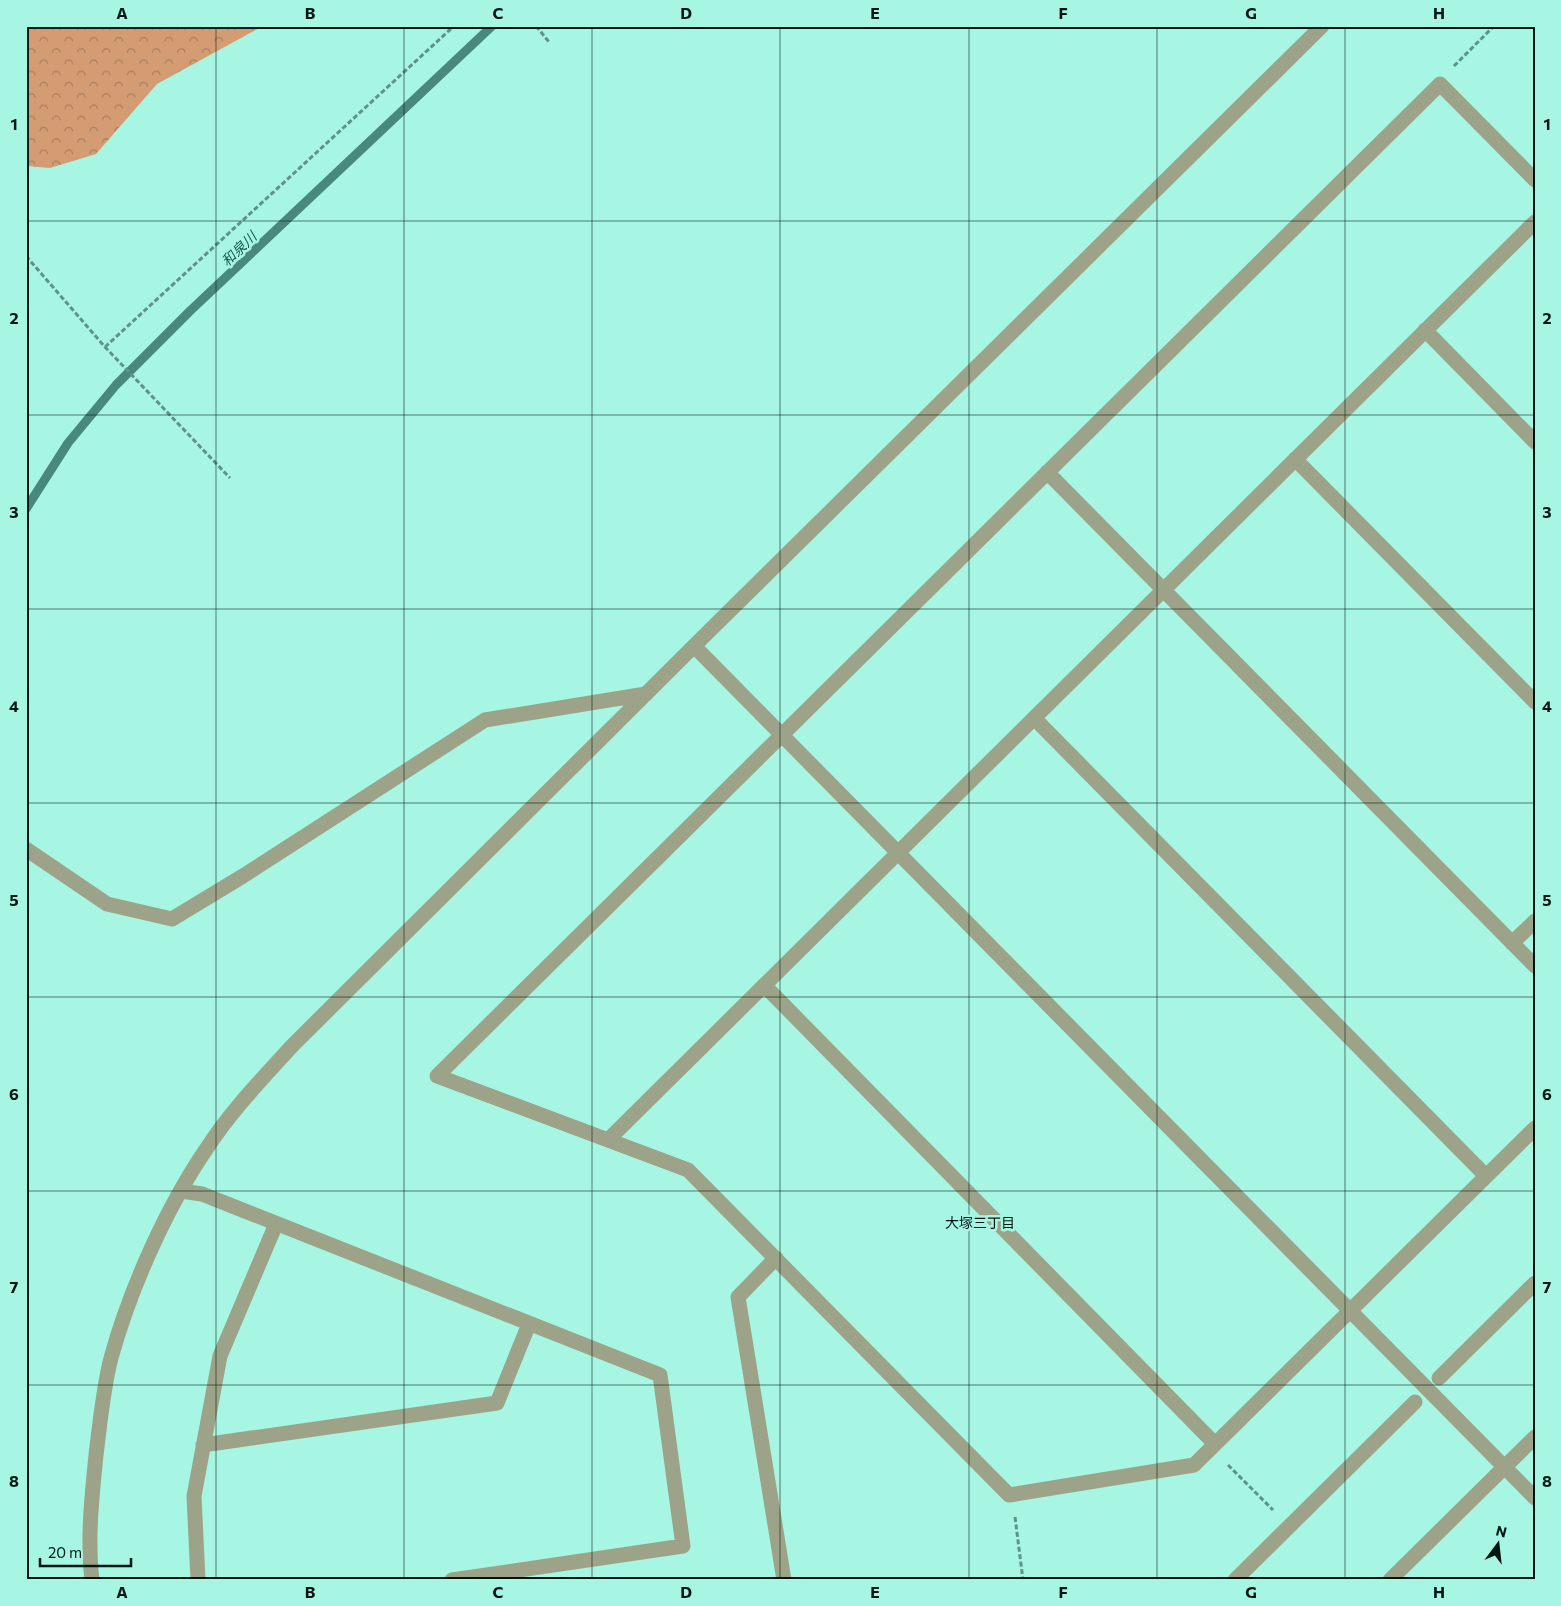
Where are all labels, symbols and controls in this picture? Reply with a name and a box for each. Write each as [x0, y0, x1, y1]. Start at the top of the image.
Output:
text: A [116, 3, 128, 22]
text: B [305, 3, 316, 22]
text: C [493, 3, 504, 22]
text: D [680, 3, 692, 22]
text: E [870, 3, 880, 22]
text: F [1058, 3, 1068, 22]
text: G [1245, 3, 1257, 22]
text: H [1433, 3, 1445, 22]
text: 1 [10, 114, 18, 133]
text: 1 [1543, 114, 1551, 133]
water label: 和泉川 [218, 227, 261, 269]
text: 2 [9, 308, 19, 327]
text: 2 [1542, 308, 1552, 327]
text: 3 [9, 502, 19, 521]
text: 3 [1542, 502, 1552, 521]
text: 4 [9, 696, 19, 715]
text: 4 [1542, 696, 1552, 715]
text: 5 [9, 890, 19, 909]
text: 5 [1542, 890, 1552, 909]
text: 6 [9, 1084, 19, 1103]
text: 6 [1542, 1084, 1552, 1103]
district label: 大塚三丁目 [945, 1214, 1015, 1231]
text: 7 [10, 1277, 19, 1296]
text: 7 [1543, 1277, 1552, 1296]
text: 8 [9, 1471, 19, 1490]
text: 8 [1542, 1471, 1552, 1490]
north arrow [1474, 1518, 1524, 1568]
text: N [1494, 1521, 1509, 1541]
scale bar [40, 1536, 131, 1568]
text: 20 m [48, 1543, 82, 1561]
text: A [116, 1582, 128, 1601]
text: B [305, 1582, 316, 1601]
text: C [493, 1582, 504, 1601]
text: D [680, 1582, 692, 1601]
text: E [870, 1582, 880, 1601]
text: F [1058, 1582, 1068, 1601]
text: G [1245, 1582, 1257, 1601]
text: H [1433, 1582, 1445, 1601]

